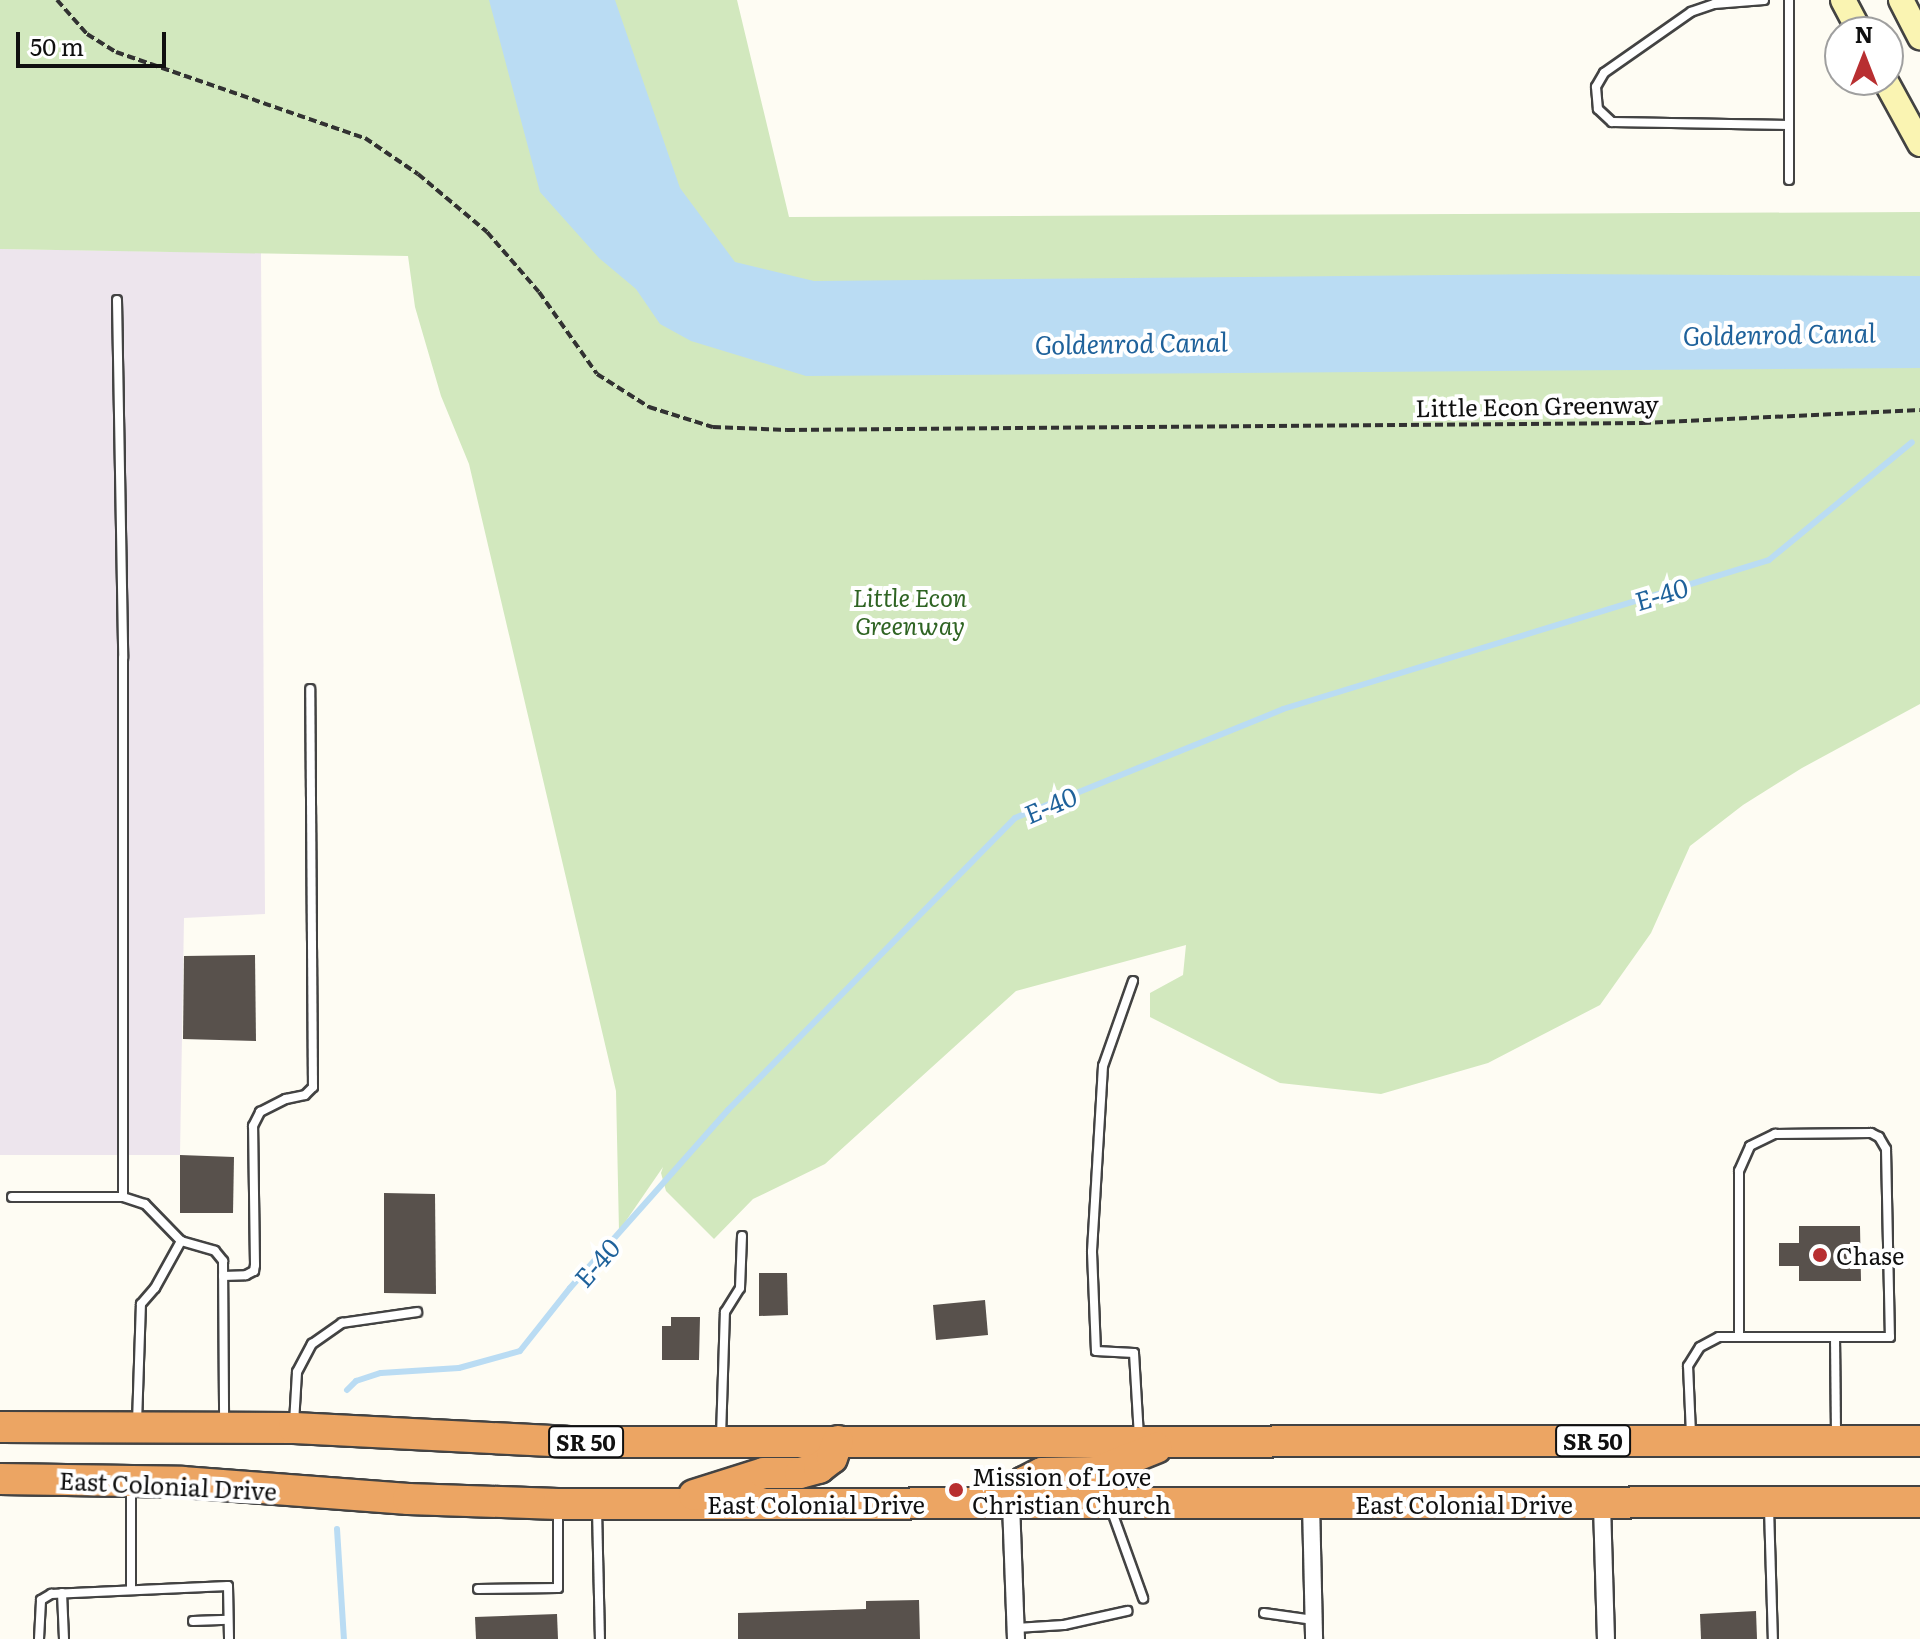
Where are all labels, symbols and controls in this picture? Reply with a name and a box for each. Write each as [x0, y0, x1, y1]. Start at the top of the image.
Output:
scale bar [20, 16, 170, 66]
north arrow [1824, 16, 1904, 96]
text: N [1855, 17, 1873, 50]
text: 50 m [30, 28, 84, 63]
water label: Goldenrod Canal [1682, 316, 1876, 350]
water label: Goldenrod Canal [1034, 325, 1228, 359]
street label: Little Econ Greenway [1415, 388, 1659, 422]
water label: E-40 [1631, 570, 1691, 616]
park label: Little Econ Greenway [853, 583, 967, 639]
water label: E-40 [1019, 779, 1081, 829]
water label: E-40 [567, 1231, 625, 1293]
place label: Chase [1836, 1241, 1904, 1269]
marker: Chase [1811, 1246, 1829, 1264]
road number: SR 50 [1555, 1423, 1631, 1459]
road number: SR 50 [548, 1424, 624, 1460]
place label: Mission of Love Christian Church [972, 1462, 1171, 1518]
street label: East Colonial Drive [58, 1465, 278, 1505]
marker: Mission of Love Christian Church [947, 1481, 965, 1499]
street label: East Colonial Drive [707, 1490, 925, 1518]
street label: East Colonial Drive [1355, 1490, 1573, 1518]

